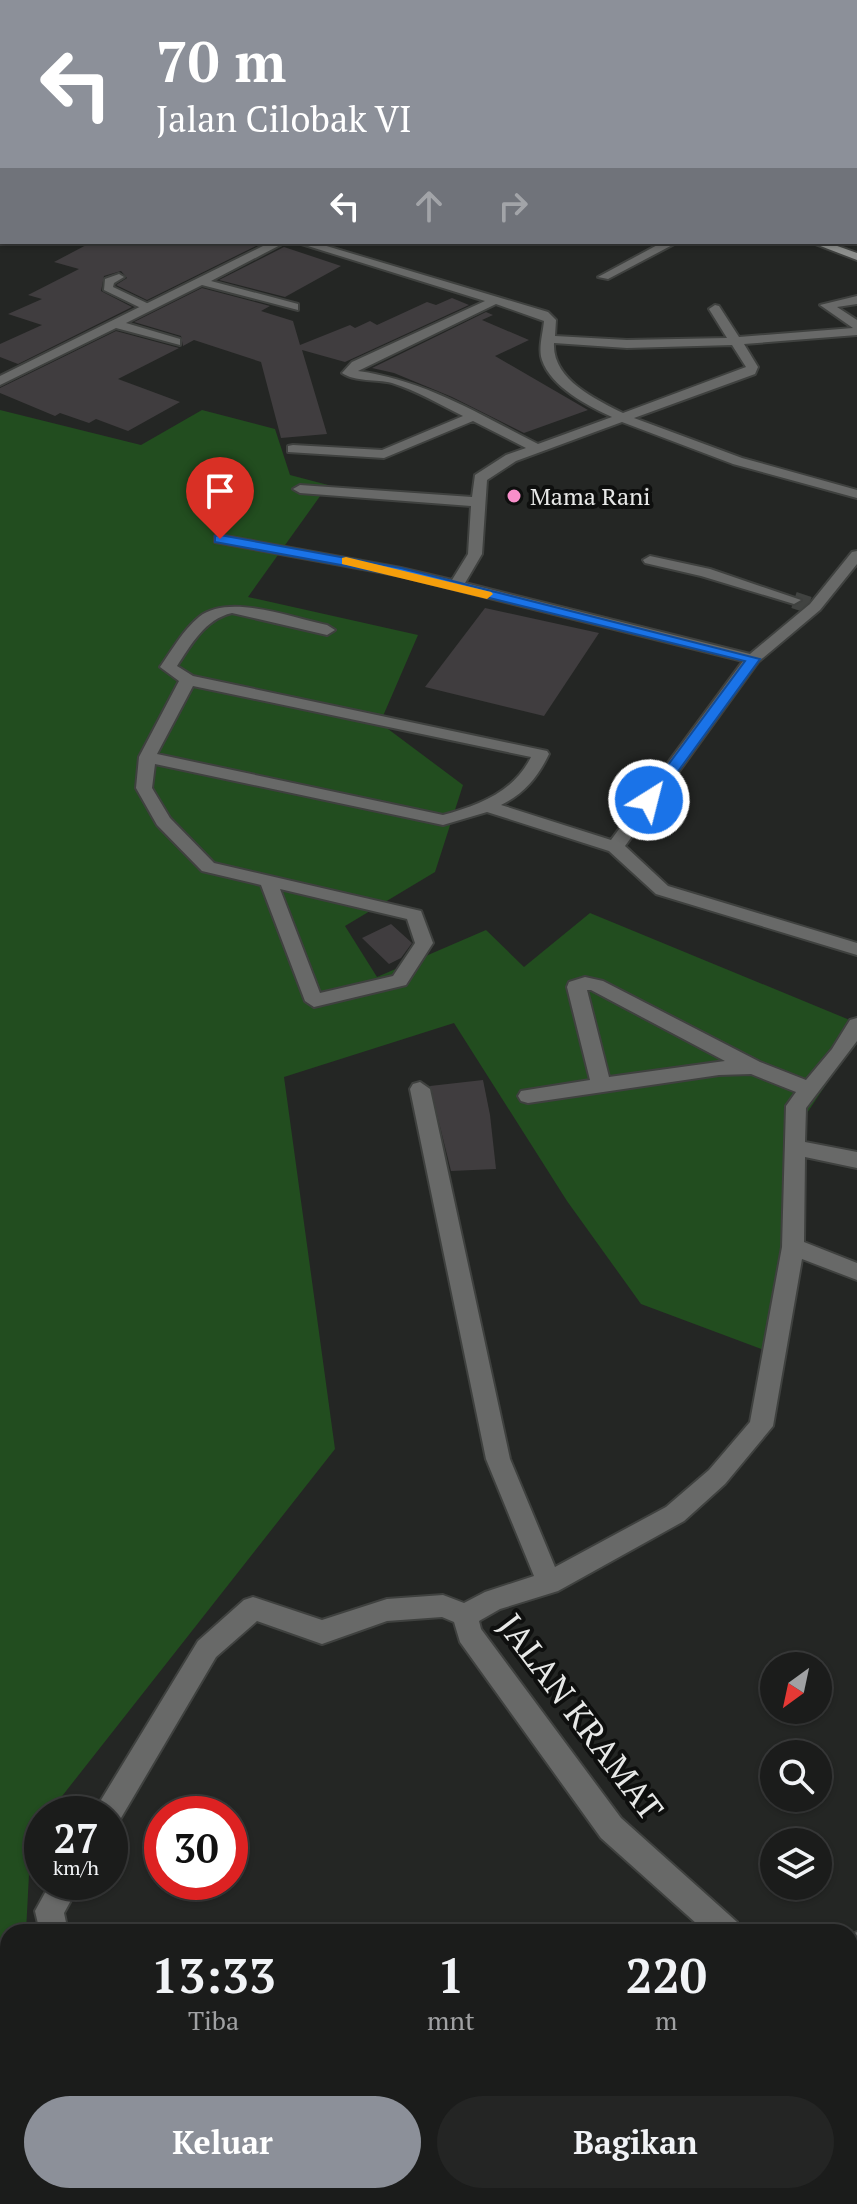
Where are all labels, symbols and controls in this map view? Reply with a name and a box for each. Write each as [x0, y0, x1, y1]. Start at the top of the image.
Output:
text: 70 m [156, 24, 286, 98]
icon: left [24, 32, 128, 136]
text: Jalan Cilobak VI [156, 95, 412, 142]
icon: left [323, 184, 367, 228]
icon: ahead [407, 184, 451, 228]
icon: right [491, 184, 535, 228]
pin [186, 457, 254, 539]
icon: arrive [198, 469, 242, 513]
place label: Mama Rani [530, 480, 650, 512]
marker: Mama Rani [505, 487, 523, 505]
position arrow [607, 758, 691, 842]
street label: JALAN KRAMAT [488, 1605, 674, 1829]
north arrow [760, 1652, 832, 1724]
map controls [760, 1652, 832, 1900]
button: search [760, 1740, 832, 1812]
speed limit sign: 30 [144, 1796, 248, 1900]
text: 27 [53, 1811, 99, 1864]
button: layers [760, 1828, 832, 1900]
text: km/h [53, 1854, 99, 1881]
text: 13:33 [151, 1943, 276, 2007]
text: 1 [437, 1943, 464, 2007]
text: 220 [626, 1943, 707, 2007]
text: Tiba [188, 2003, 239, 2037]
text: mnt [427, 2003, 475, 2037]
text: m [655, 2003, 677, 2037]
button: Keluar [24, 2096, 421, 2188]
button: Bagikan [437, 2096, 834, 2188]

